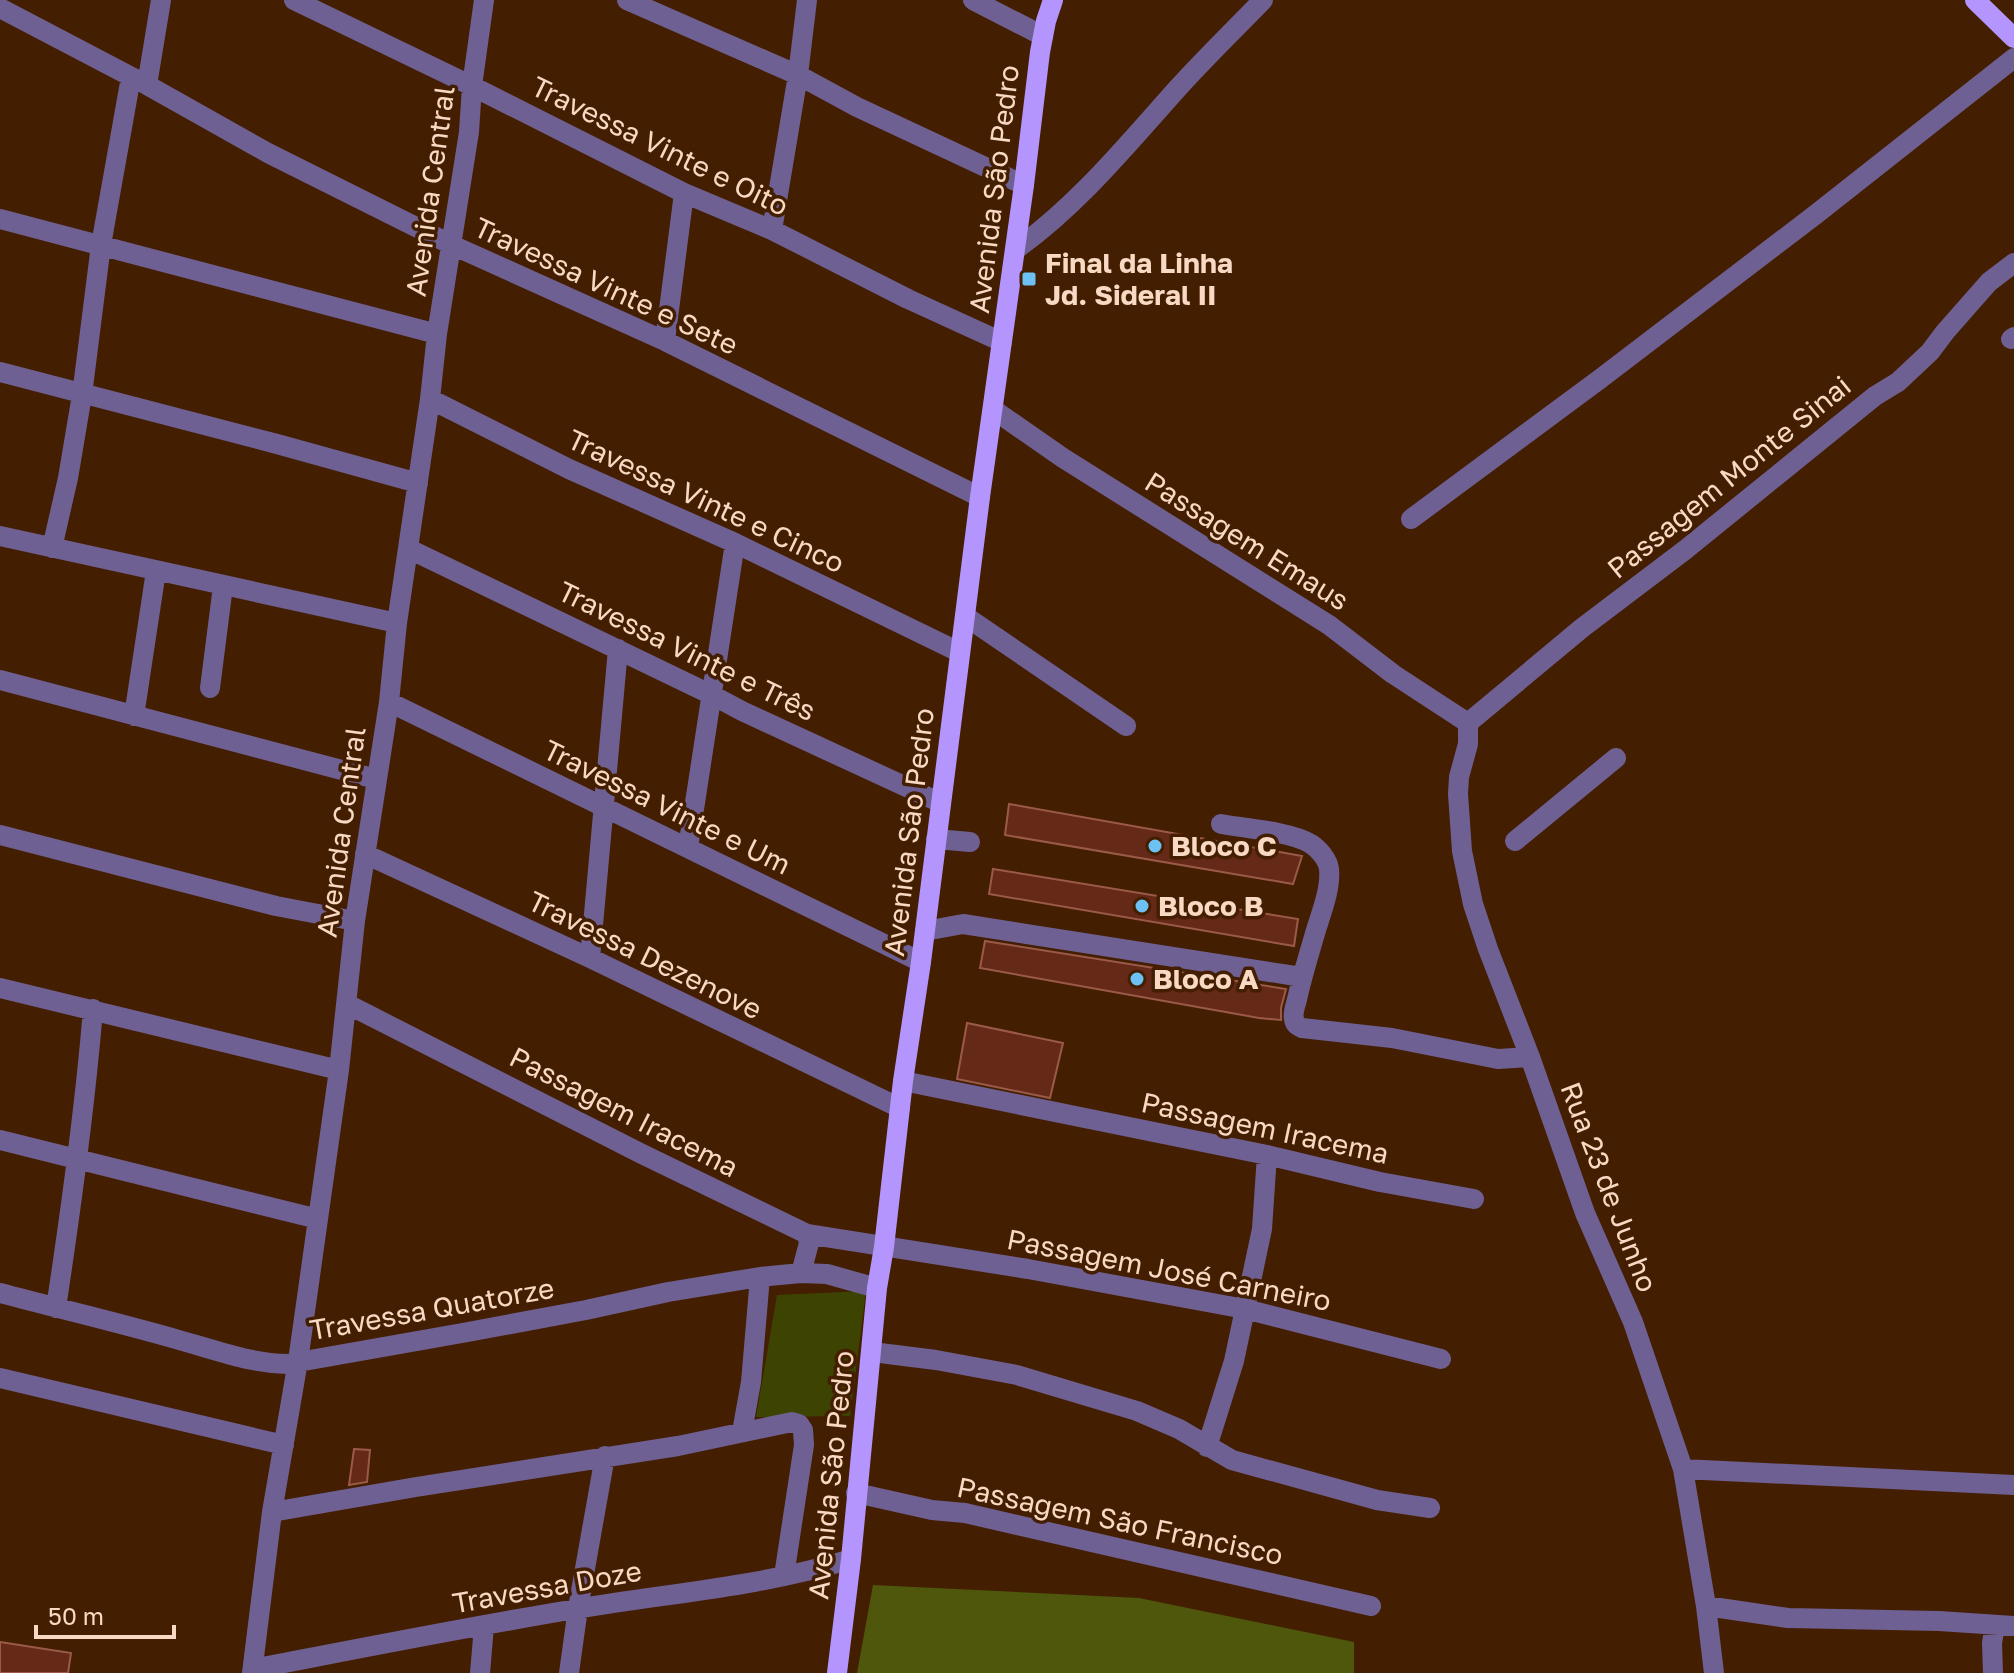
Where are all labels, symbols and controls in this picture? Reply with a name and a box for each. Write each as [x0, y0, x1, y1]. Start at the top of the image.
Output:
street label: Avenida São Pedro [962, 63, 1025, 315]
street label: Travessa Vinte e Oito [526, 69, 794, 222]
street label: Avenida Central [398, 84, 461, 298]
street label: Travessa Vinte e Sete [469, 210, 743, 361]
place label: Final da Linha Jd. Sideral II [1045, 246, 1233, 311]
marker: Final da Linha Jd. Sideral II [1020, 270, 1038, 288]
street label: Passagem Monte Sinai [1601, 368, 1857, 585]
street label: Travessa Vinte e Cinco [563, 422, 850, 579]
street label: Passagem Emaus [1139, 465, 1355, 617]
street label: Travessa Vinte e Três [553, 574, 821, 727]
street label: Avenida São Pedro [877, 706, 940, 958]
street label: Avenida Central [309, 725, 372, 939]
street label: Travessa Vinte e Um [538, 732, 796, 881]
place label: Bloco C [1171, 829, 1277, 862]
marker: Bloco C [1146, 837, 1164, 855]
street label: Travessa Dezenove [523, 884, 767, 1025]
place label: Bloco B [1158, 889, 1263, 922]
marker: Bloco B [1133, 897, 1151, 915]
place label: Bloco A [1153, 962, 1259, 995]
marker: Bloco A [1128, 970, 1146, 988]
street label: Passagem Iracema [504, 1040, 744, 1183]
street label: Rua 23 de Junho [1554, 1077, 1665, 1296]
street label: Passagem Iracema [1138, 1085, 1392, 1170]
street label: Passagem José Carneiro [1004, 1222, 1334, 1317]
street label: Travessa Quatorze [307, 1271, 557, 1346]
street label: Avenida São Pedro [801, 1349, 860, 1601]
street label: Passagem São Francisco [954, 1470, 1286, 1571]
street label: Travessa Doze [450, 1554, 644, 1619]
scale bar [36, 1589, 174, 1639]
text: 50 m [48, 1601, 104, 1630]

